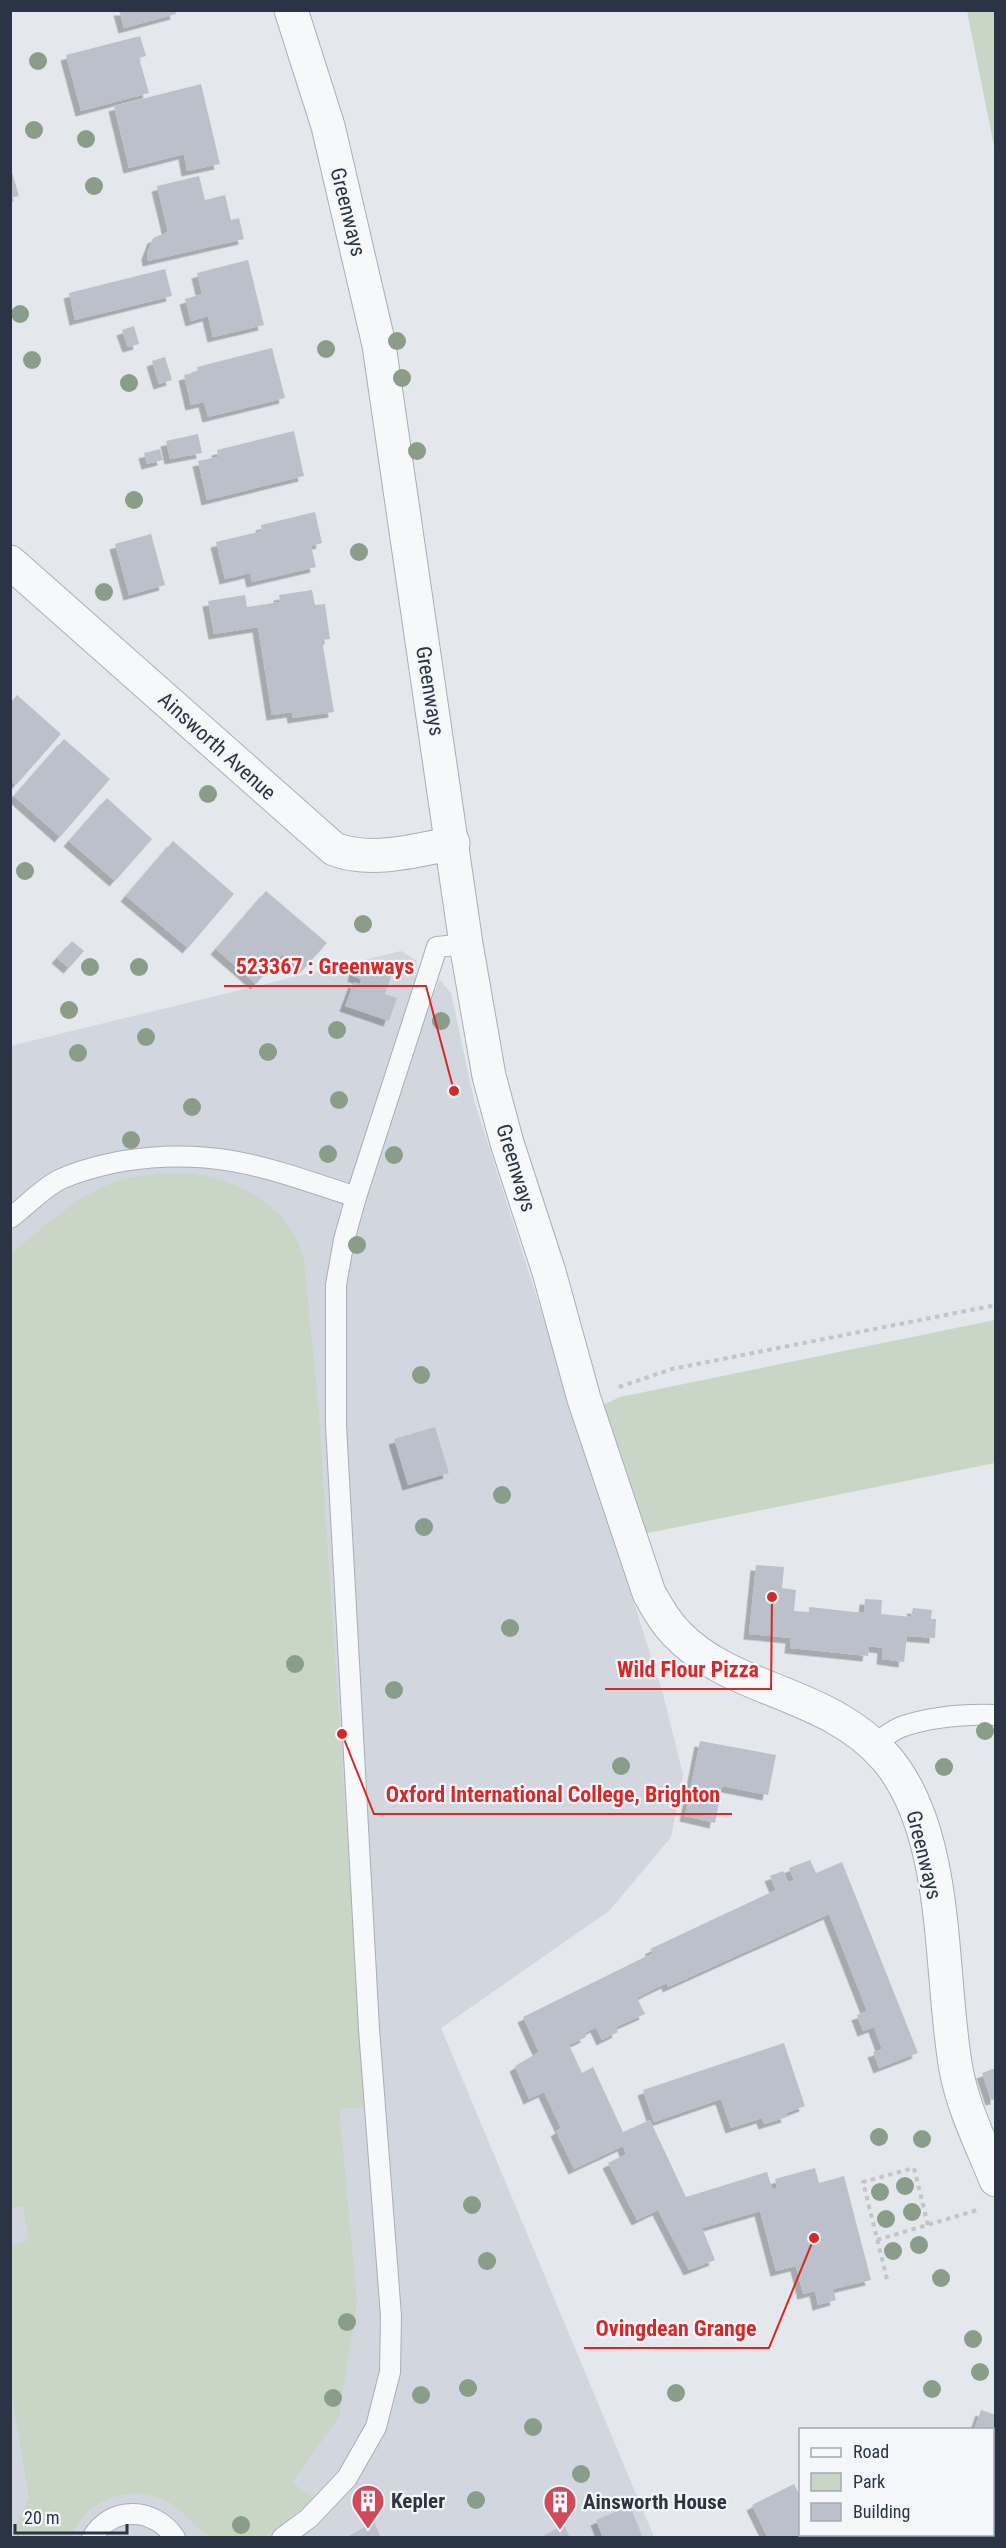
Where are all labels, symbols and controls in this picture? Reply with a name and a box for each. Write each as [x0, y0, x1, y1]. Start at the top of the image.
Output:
street label: Greenways [325, 165, 371, 259]
street label: Greenways [411, 644, 449, 738]
street label: Ainsworth Avenue [153, 687, 281, 805]
callout: 523367 : Greenways [224, 946, 426, 986]
text: 523367 : Greenways [236, 954, 414, 979]
street label: Greenways [491, 1121, 541, 1215]
callout: Wild Flour Pizza [605, 1649, 771, 1689]
text: Wild Flour Pizza [617, 1657, 759, 1682]
callout: Oxford International College, Brighton [374, 1774, 732, 1814]
text: Oxford International College, Brighton [386, 1782, 720, 1807]
street label: Greenways [901, 1808, 947, 1902]
callout: Ovingdean Grange [584, 2308, 769, 2348]
text: Ovingdean Grange [596, 2316, 756, 2341]
legend [799, 2428, 994, 2536]
text: Road [853, 2441, 889, 2462]
text: Park [853, 2471, 885, 2492]
building icon: Kepler [350, 2483, 386, 2530]
building icon: Ainsworth House [542, 2484, 578, 2531]
place label: Kepler [391, 2489, 445, 2513]
place label: Ainsworth House [583, 2490, 727, 2514]
scale bar [15, 2497, 128, 2535]
text: Building [853, 2501, 910, 2522]
text: 20 m [24, 2507, 59, 2528]

